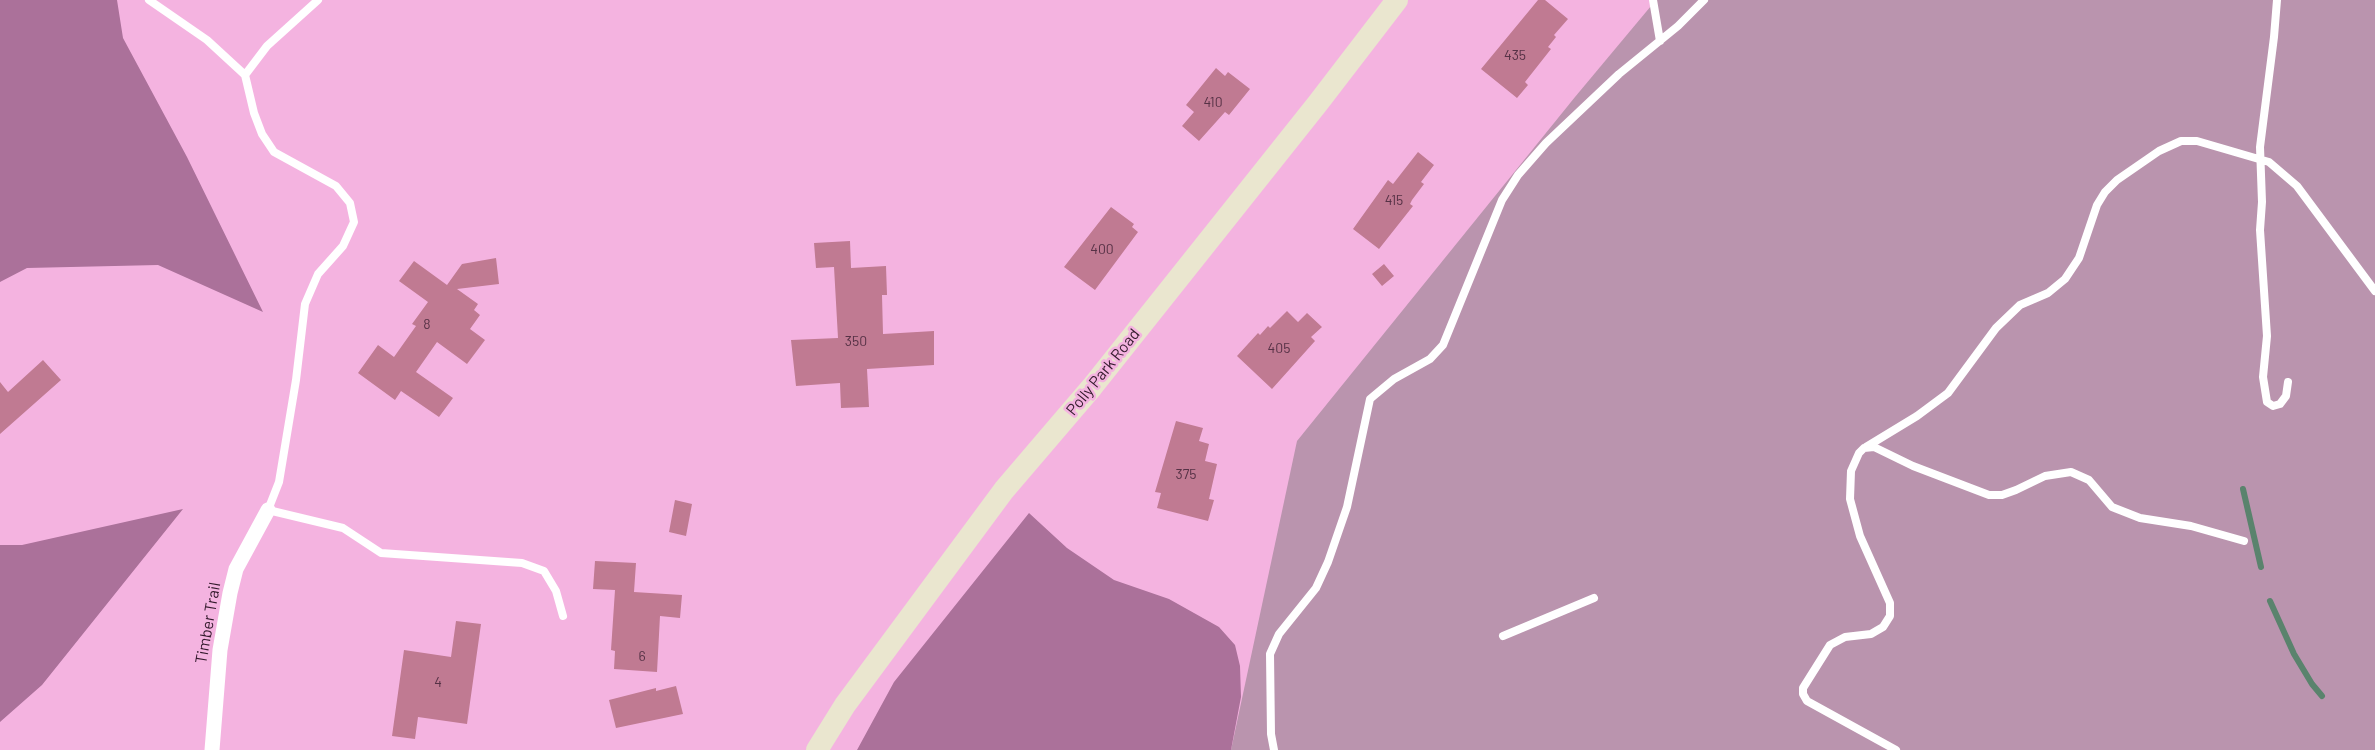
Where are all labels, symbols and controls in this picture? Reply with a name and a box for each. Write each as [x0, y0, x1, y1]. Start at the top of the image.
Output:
house number: 435 [1504, 47, 1526, 63]
house number: 410 [1203, 94, 1223, 110]
house number: 415 [1385, 192, 1403, 208]
house number: 400 [1090, 241, 1114, 257]
house number: 8 [423, 316, 431, 332]
street label: Polly Park Road [1062, 325, 1144, 419]
house number: 350 [845, 333, 867, 349]
house number: 405 [1268, 340, 1290, 356]
house number: 375 [1175, 466, 1197, 482]
street label: Timber Trail [191, 581, 225, 665]
house number: 6 [638, 648, 646, 664]
house number: 4 [434, 674, 442, 690]

